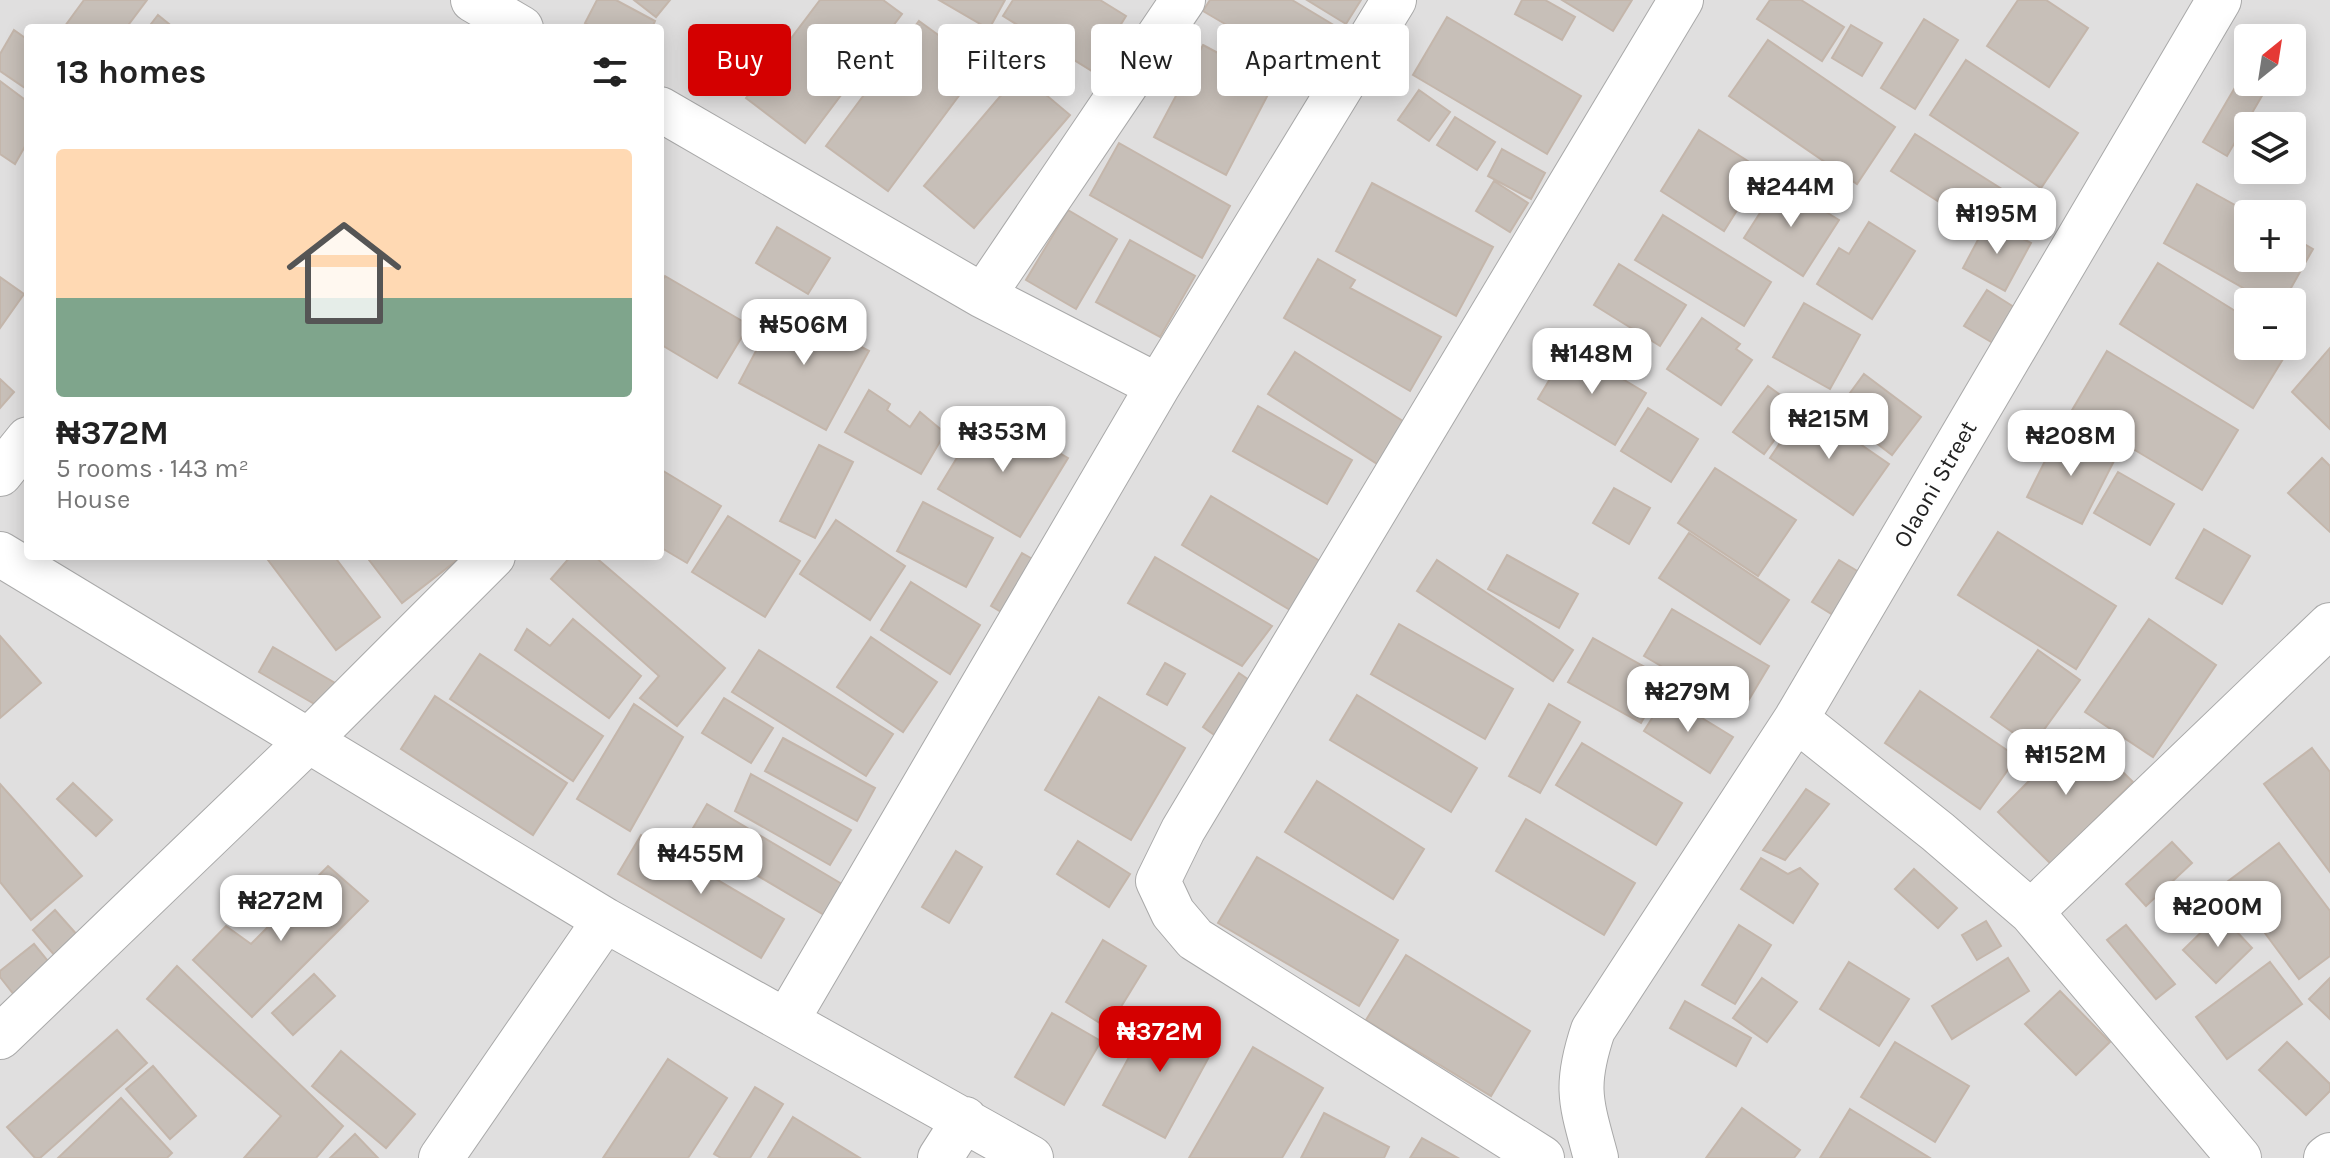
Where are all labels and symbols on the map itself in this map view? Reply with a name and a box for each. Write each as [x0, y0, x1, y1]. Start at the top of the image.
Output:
north arrow [2234, 24, 2306, 96]
pin: ₦244M [1735, 161, 1847, 229]
pin: ₦195M [1941, 188, 2053, 256]
pin: ₦506M [748, 299, 860, 367]
pin: ₦148M [1536, 328, 1648, 396]
pin: ₦215M [1773, 393, 1885, 461]
pin: ₦353M [947, 406, 1059, 474]
pin: ₦208M [2015, 410, 2127, 478]
street label: Olaoni Street [1887, 416, 1983, 552]
pin: ₦279M [1632, 666, 1744, 734]
pin: ₦152M [2010, 729, 2122, 797]
pin: ₦455M [645, 828, 757, 896]
pin: ₦272M [225, 875, 337, 943]
pin: ₦200M [2162, 881, 2274, 949]
pin: ₦372M [1104, 1006, 1216, 1074]

